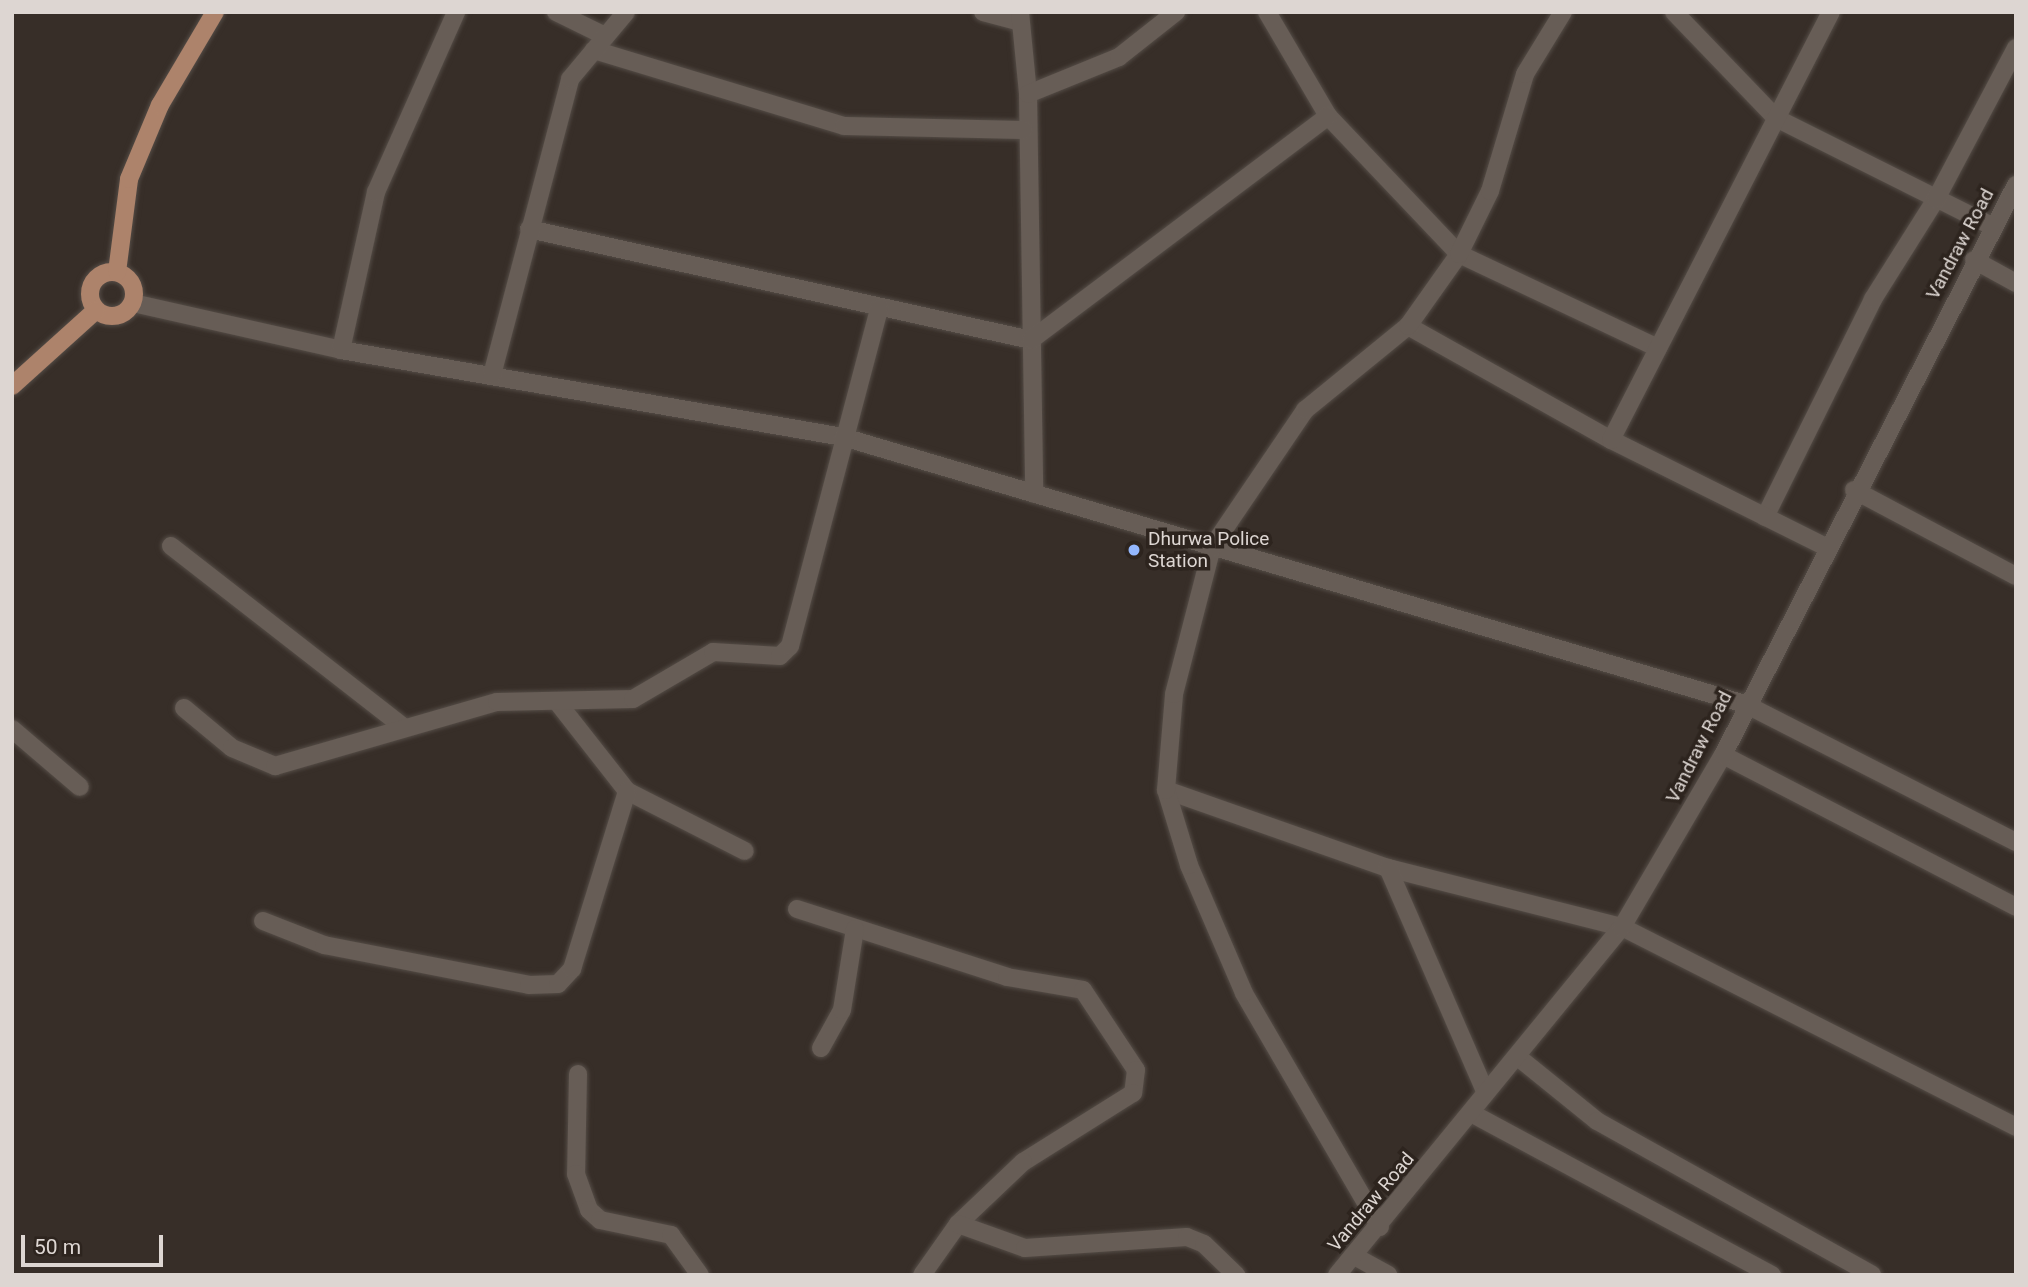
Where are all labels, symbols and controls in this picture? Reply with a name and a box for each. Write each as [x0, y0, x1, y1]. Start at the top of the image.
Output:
street label: Vandraw Road [1921, 185, 1999, 303]
place label: Dhurwa Police Station [1148, 528, 1269, 572]
marker: Dhurwa Police Station [1126, 542, 1142, 558]
street label: Vandraw Road [1661, 687, 1737, 807]
street label: Vandraw Road [1323, 1148, 1419, 1256]
scale bar [24, 1220, 166, 1264]
text: 50 m [34, 1235, 81, 1259]

